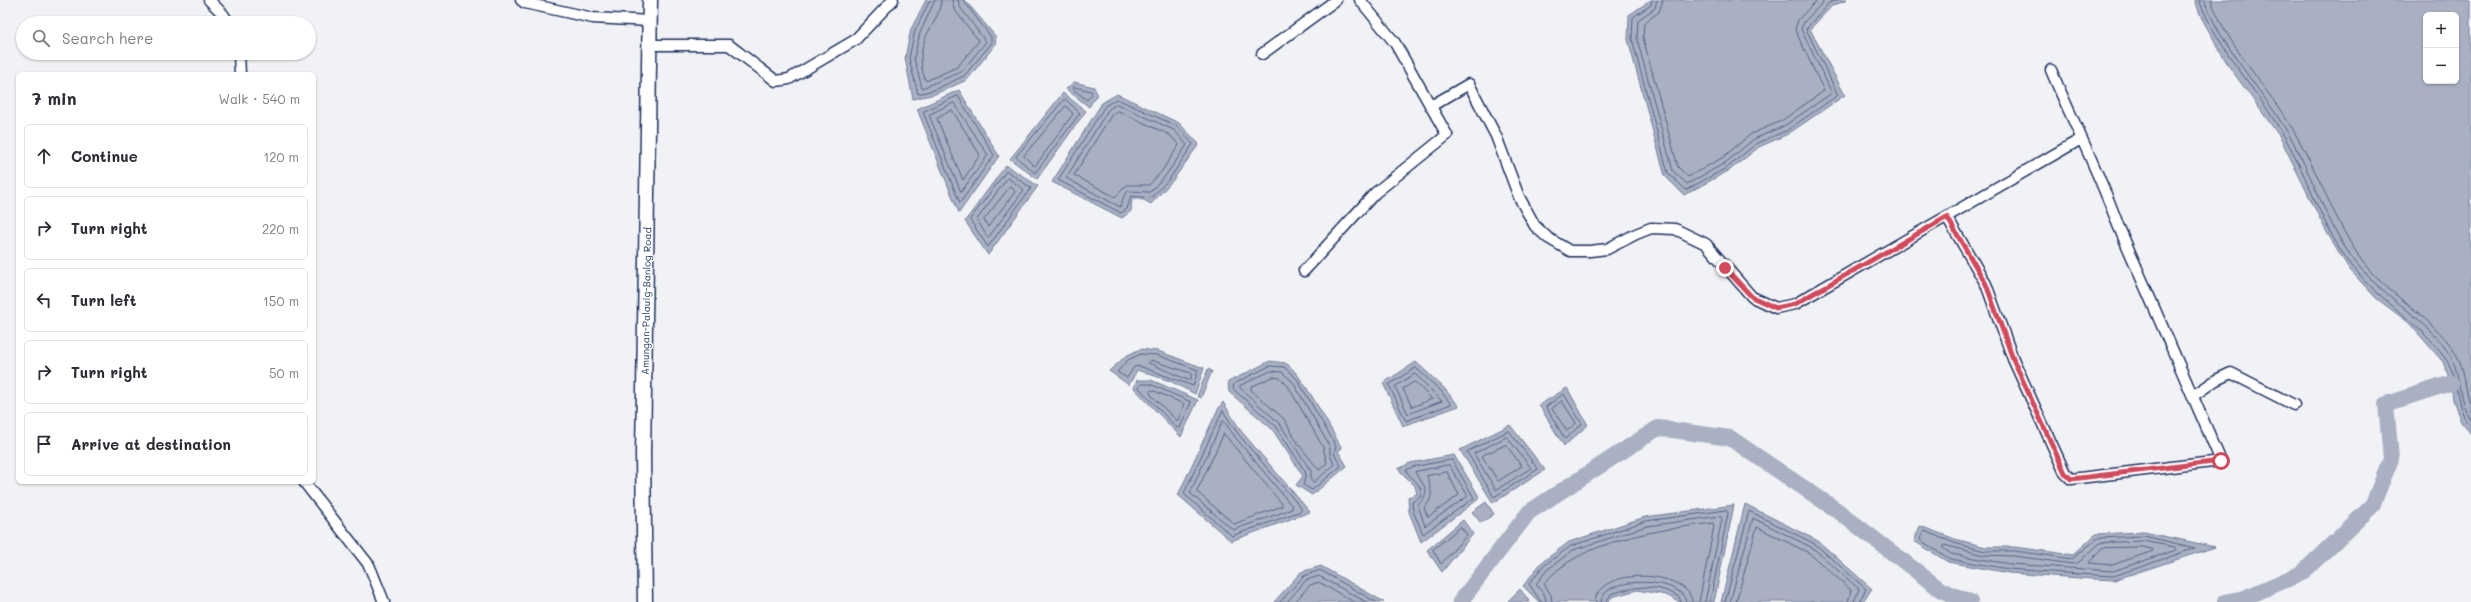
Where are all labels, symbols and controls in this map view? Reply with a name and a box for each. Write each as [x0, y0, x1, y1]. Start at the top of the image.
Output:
map controls [2423, 12, 2459, 84]
button: + [2423, 12, 2459, 48]
search box [16, 16, 316, 60]
icon: search [30, 27, 52, 49]
text: Search here [62, 28, 153, 48]
button: − [2423, 48, 2459, 84]
text: 7 min [32, 87, 77, 109]
text: Walk · 540 m [219, 90, 300, 107]
icon: ahead [33, 145, 55, 167]
text: Continue [71, 146, 138, 166]
text: 120 m [263, 148, 299, 165]
icon: right [33, 217, 55, 239]
text: Turn right [71, 218, 148, 238]
text: 220 m [262, 220, 299, 237]
street label: Amungan-Palauig-Banlog Road [638, 227, 654, 375]
route end [1716, 259, 1734, 277]
icon: left [33, 289, 55, 311]
text: Turn left [71, 290, 136, 310]
text: 150 m [263, 292, 299, 309]
icon: right [33, 361, 55, 383]
text: Turn right [71, 362, 148, 382]
text: 50 m [269, 364, 299, 381]
icon: arrive [33, 433, 55, 455]
text: Arrive at destination [71, 434, 231, 454]
route start [2212, 452, 2230, 470]

